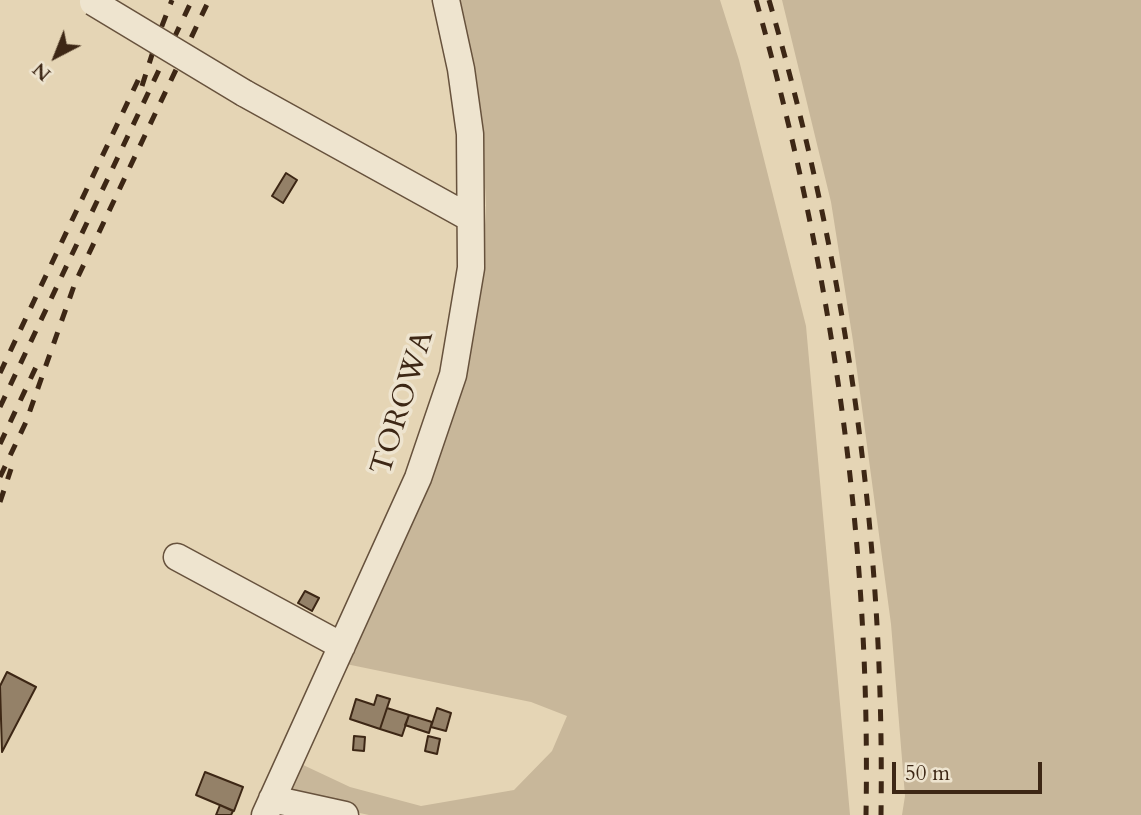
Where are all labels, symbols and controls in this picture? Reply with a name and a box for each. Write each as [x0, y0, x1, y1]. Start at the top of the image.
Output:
north arrow [21, 21, 91, 91]
text: N [27, 56, 57, 87]
street label: TOROWA [365, 326, 443, 480]
scale bar [896, 748, 1046, 792]
text: 50 m [905, 759, 950, 788]

